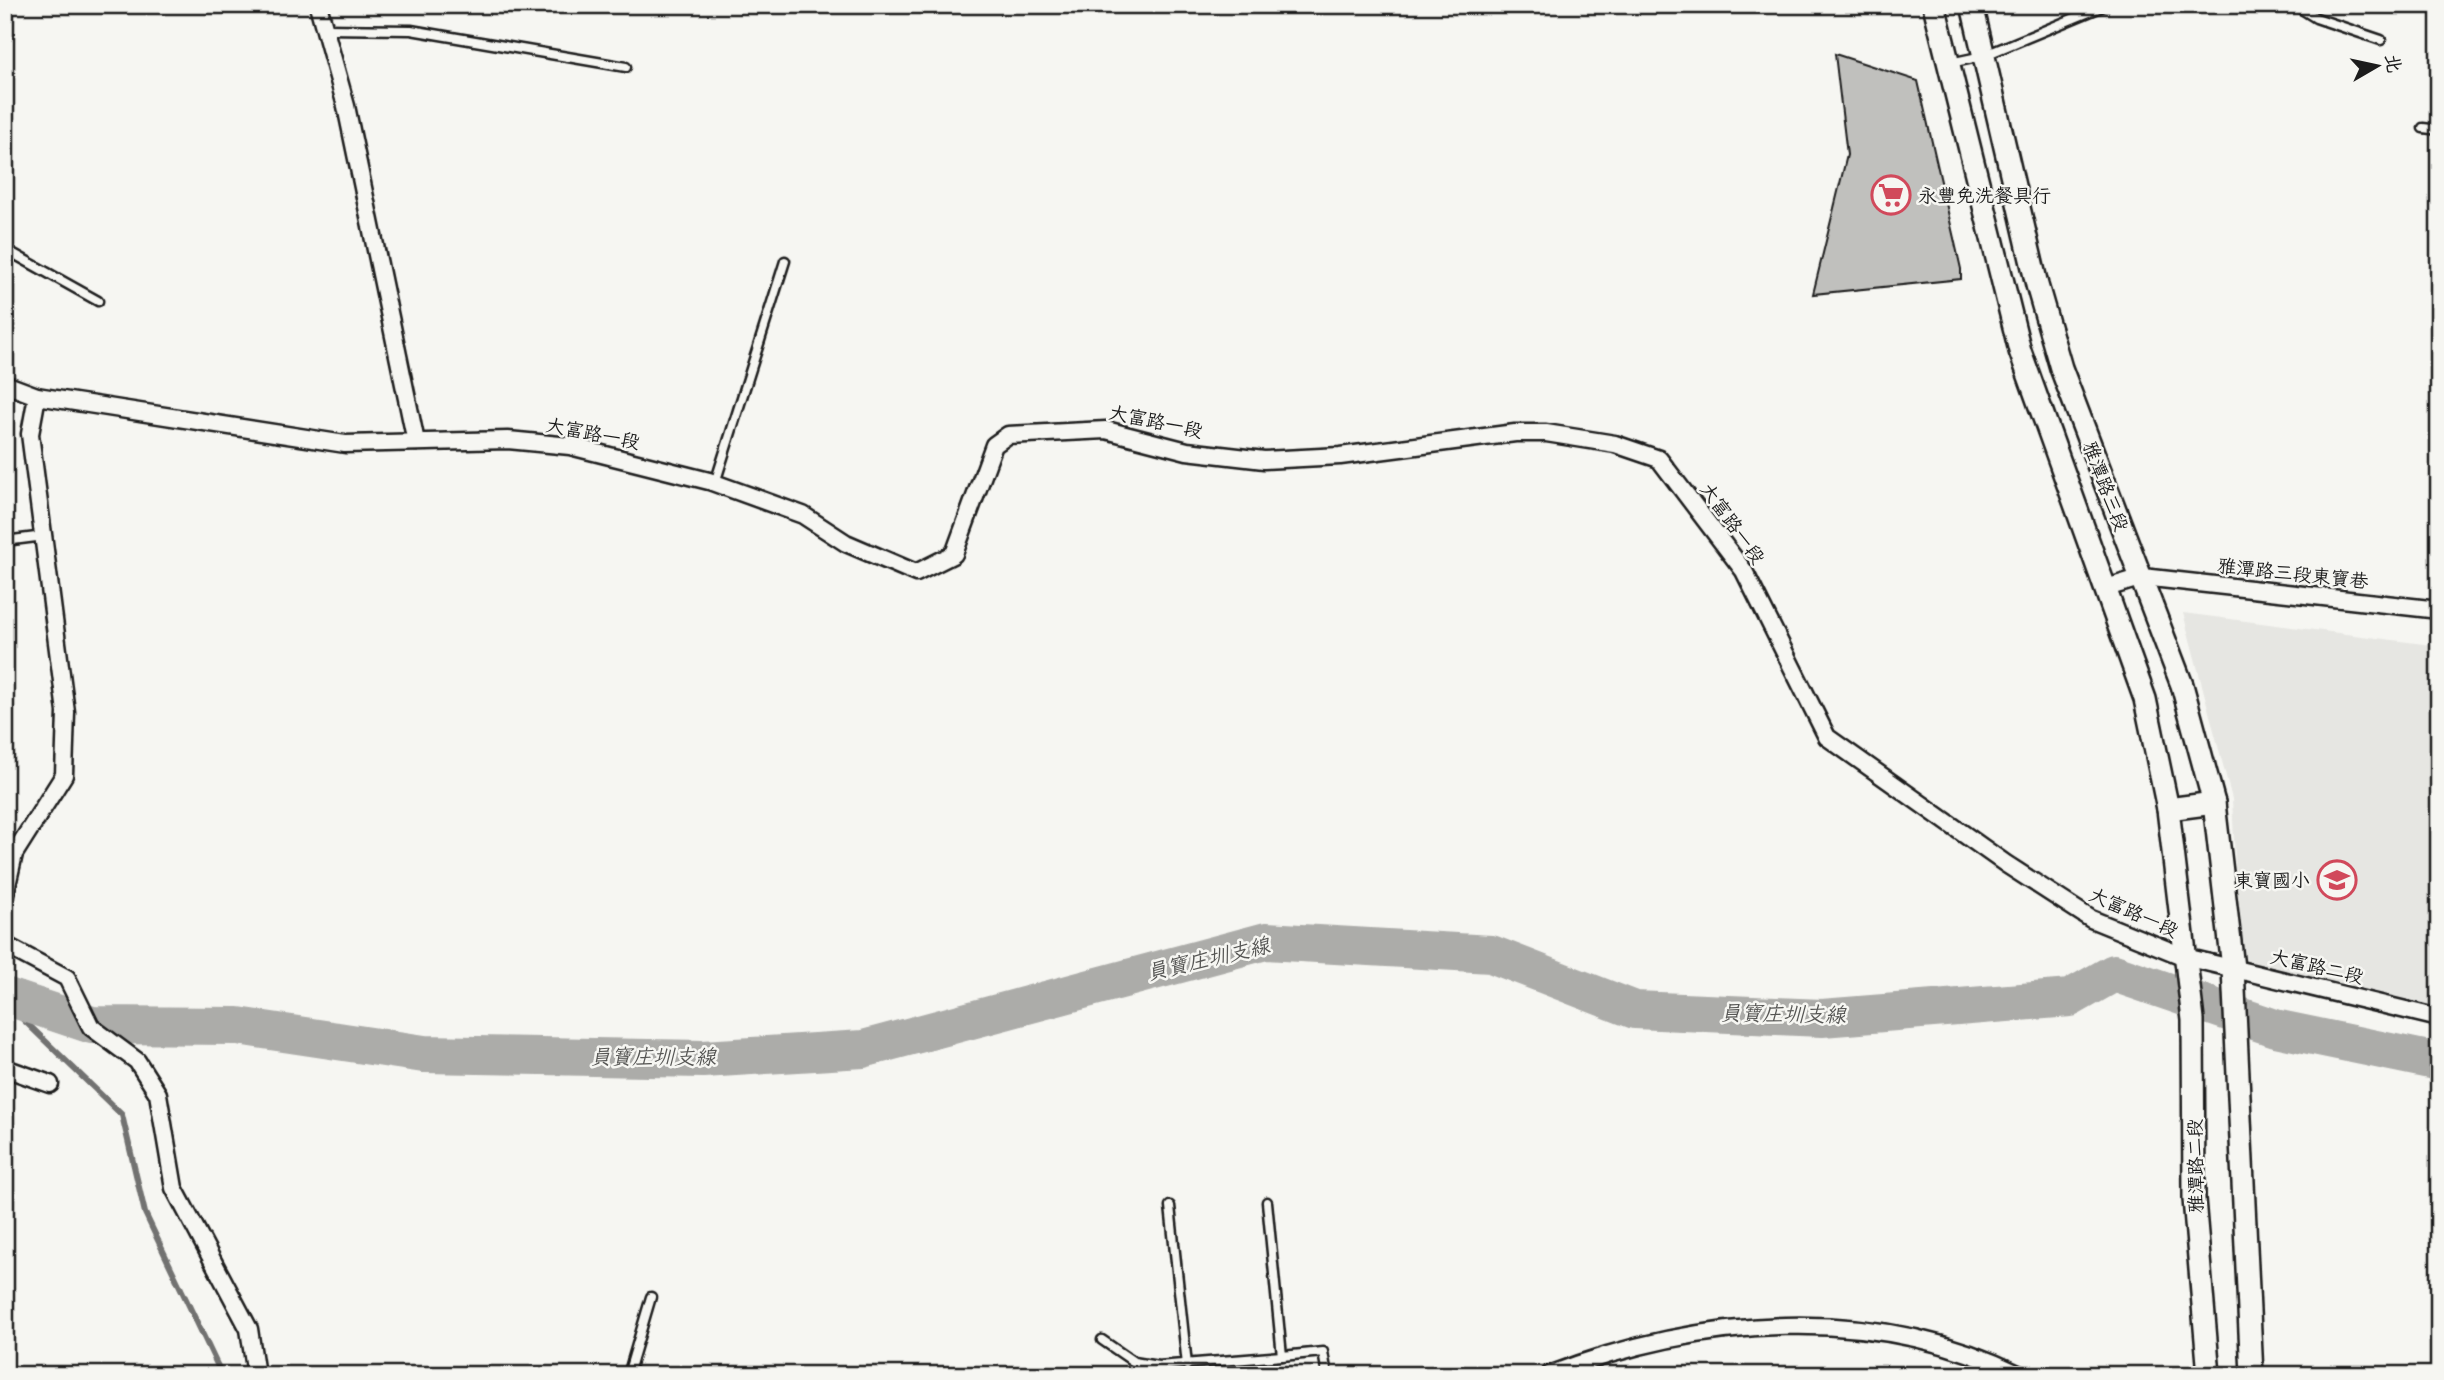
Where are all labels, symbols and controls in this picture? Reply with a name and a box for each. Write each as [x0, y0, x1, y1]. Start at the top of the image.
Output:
north arrow [2342, 32, 2412, 102]
text: 北 [2376, 52, 2408, 75]
supermarket icon: 永豐免洗餐具行 [1870, 174, 1912, 216]
place label: 永豐免洗餐具行 [1918, 182, 2051, 212]
street label: 大富路一段 [1106, 398, 1205, 448]
street label: 大富路一段 [543, 411, 642, 459]
street label: 雅潭路三段 [2073, 437, 2135, 536]
street label: 大富路一段 [1691, 477, 1771, 571]
street label: 雅潭路三段東寶巷 [2216, 552, 2370, 598]
school or university icon: 東寶國小 [2316, 859, 2358, 901]
place label: 東寶國小 [2234, 867, 2310, 897]
street label: 大富路一段 [2084, 881, 2183, 947]
water label: 員寶庄圳支線 [1143, 930, 1274, 991]
street label: 大富路二段 [2267, 943, 2366, 993]
water label: 員寶庄圳支線 [1720, 998, 1847, 1033]
water label: 員寶庄圳支線 [590, 1042, 717, 1075]
street label: 雅潭路二段 [2181, 1118, 2213, 1214]

